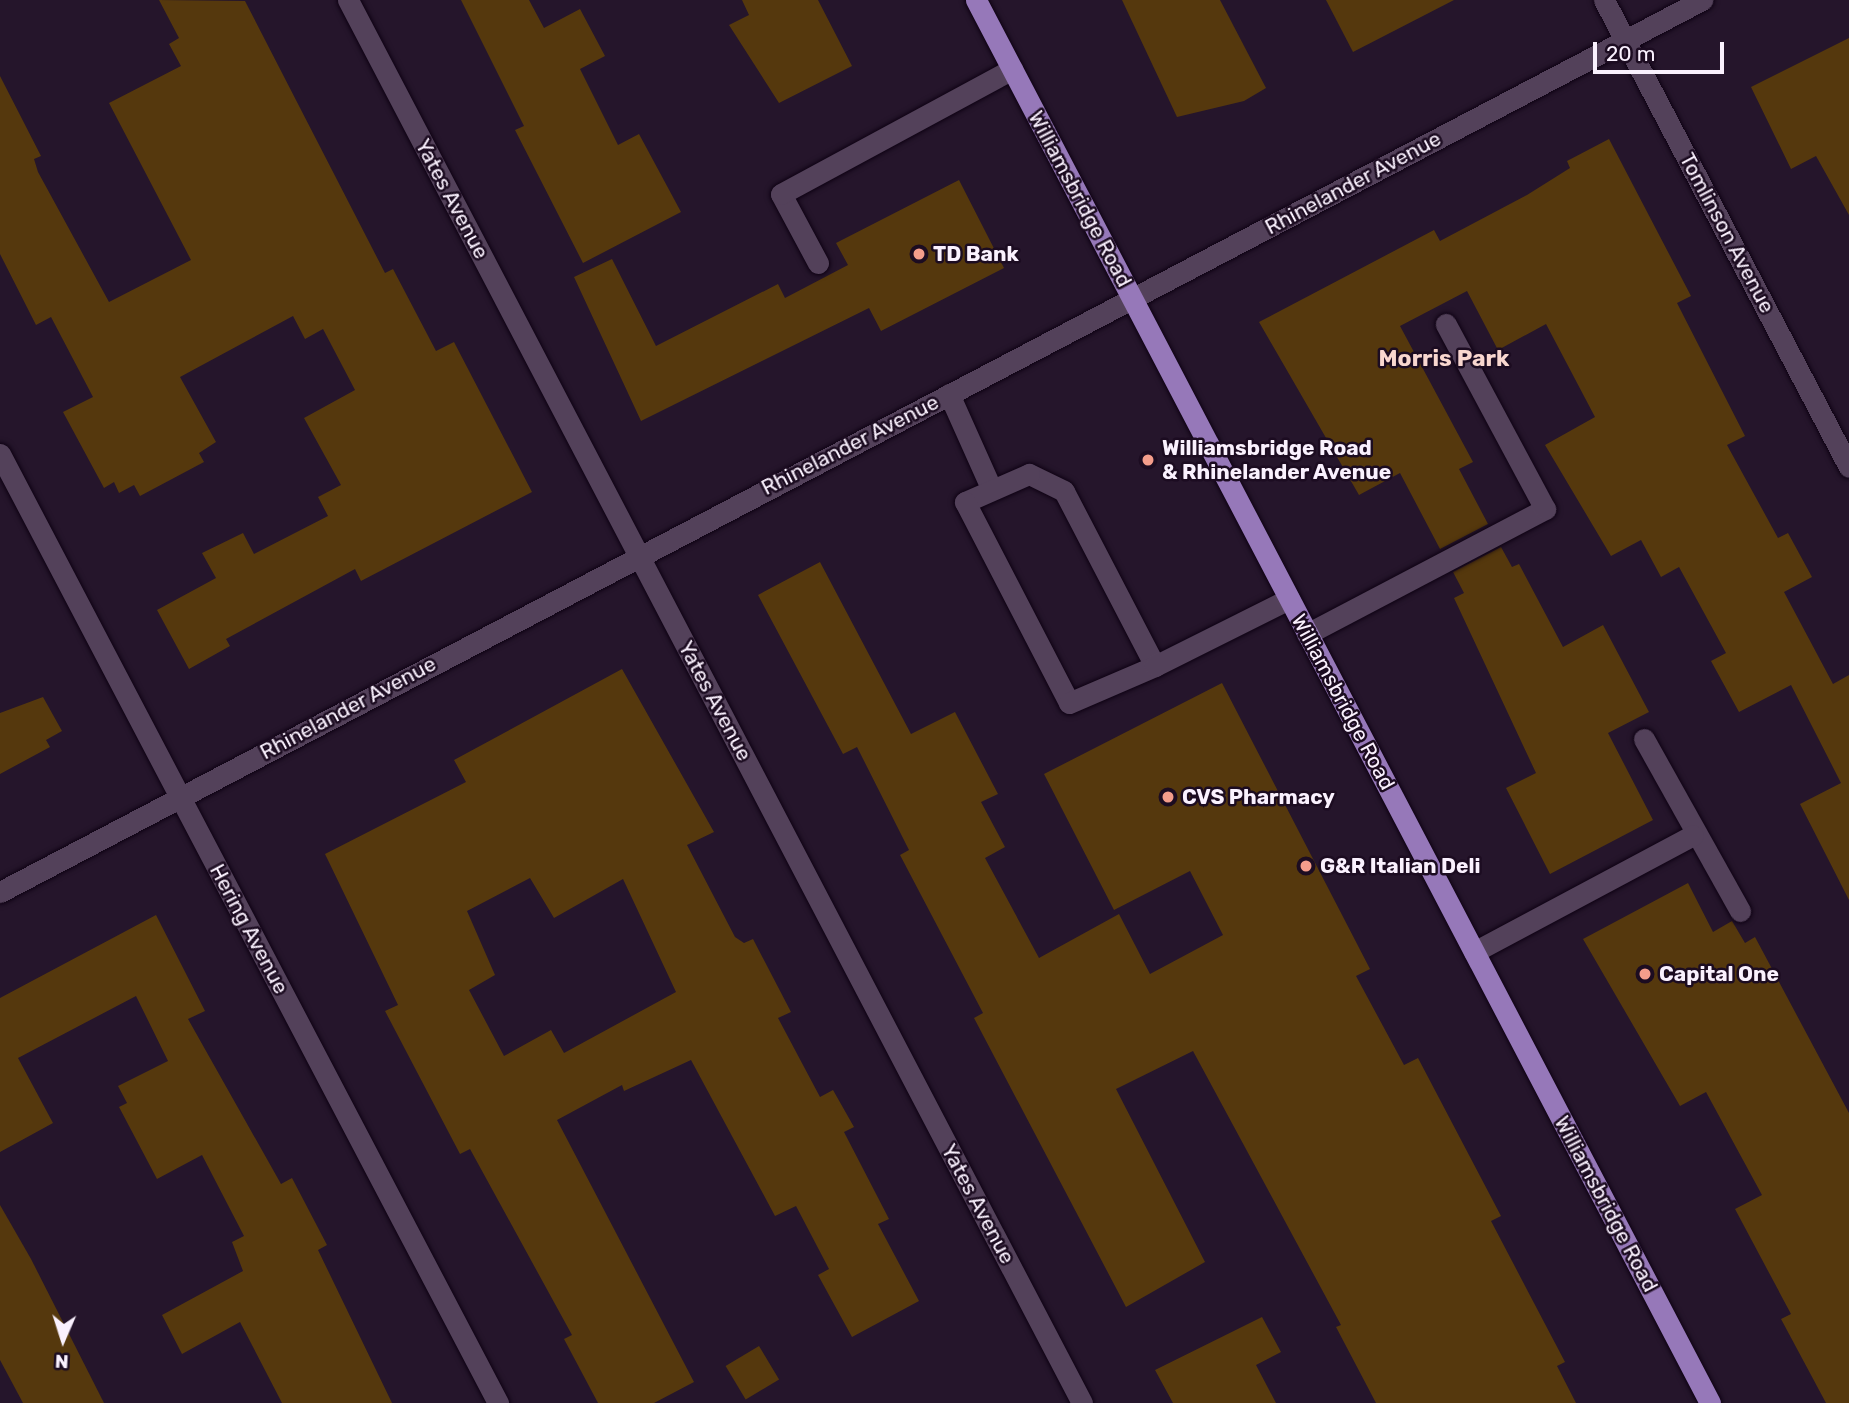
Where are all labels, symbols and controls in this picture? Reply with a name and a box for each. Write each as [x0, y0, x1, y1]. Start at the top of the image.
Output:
scale bar [1597, 28, 1728, 72]
text: 20 m [1606, 41, 1655, 66]
street label: Williamsbridge Road [1023, 107, 1137, 291]
street label: Rhinelander Avenue [1260, 126, 1446, 240]
street label: Yates Avenue [410, 135, 494, 263]
street label: Tomlinson Avenue [1674, 149, 1780, 317]
place label: TD Bank [933, 241, 1019, 267]
marker: TD Bank [911, 246, 927, 262]
district label: Morris Park [1379, 344, 1509, 372]
street label: Rhinelander Avenue [757, 389, 943, 501]
place label: Williamsbridge Road & Rhinelander Avenue [1162, 435, 1392, 485]
marker: Williamsbridge Road & Rhinelander Avenue [1140, 452, 1156, 468]
street label: Williamsbridge Road [1286, 610, 1400, 794]
street label: Yates Avenue [673, 637, 757, 765]
street label: Rhinelander Avenue [255, 651, 441, 765]
place label: CVS Pharmacy [1182, 784, 1335, 810]
marker: CVS Pharmacy [1160, 789, 1176, 805]
place label: G&R Italian Deli [1320, 853, 1481, 879]
marker: G&R Italian Deli [1298, 858, 1314, 874]
street label: Hering Avenue [204, 860, 294, 998]
place label: Capital One [1659, 961, 1779, 987]
marker: Capital One [1637, 966, 1653, 982]
street label: Williamsbridge Road [1549, 1112, 1663, 1296]
street label: Yates Avenue [936, 1140, 1020, 1268]
north arrow [28, 1305, 98, 1375]
text: N [54, 1350, 69, 1373]

